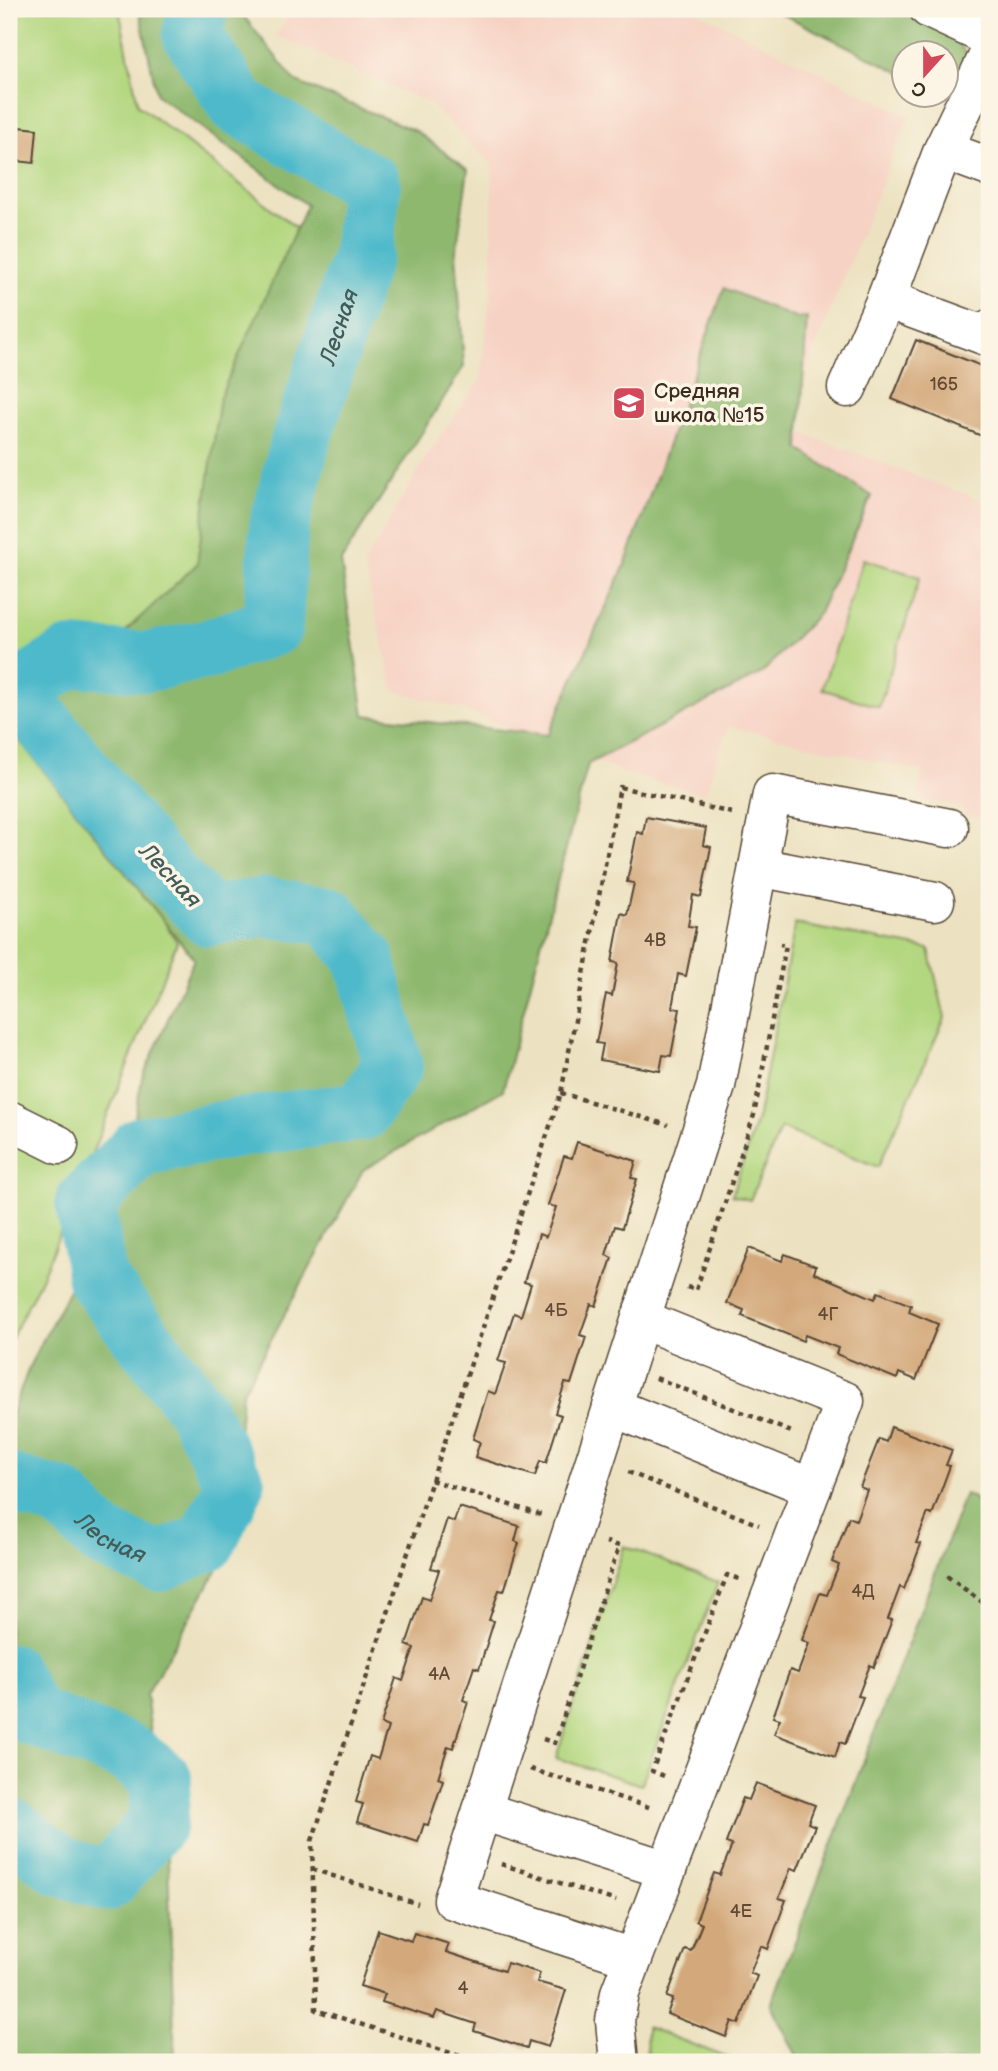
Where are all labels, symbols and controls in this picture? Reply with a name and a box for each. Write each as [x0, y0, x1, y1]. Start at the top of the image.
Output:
north arrow [890, 38, 960, 108]
text: С [909, 75, 930, 102]
water label: Лесная [313, 285, 365, 370]
house number: 165 [930, 374, 958, 395]
place label: Средняя школа №15 [654, 379, 764, 428]
school or university icon: Средняя школа №15 [610, 384, 648, 422]
water label: Лесная [132, 836, 207, 914]
house number: 4В [644, 930, 666, 951]
house number: 4Б [544, 1300, 568, 1321]
house number: 4Г [818, 1304, 839, 1325]
water label: Лесная [68, 1505, 150, 1570]
house number: 4Д [851, 1581, 875, 1602]
house number: 4А [428, 1664, 450, 1685]
house number: 4Е [730, 1901, 752, 1922]
house number: 4 [458, 1978, 469, 1999]

